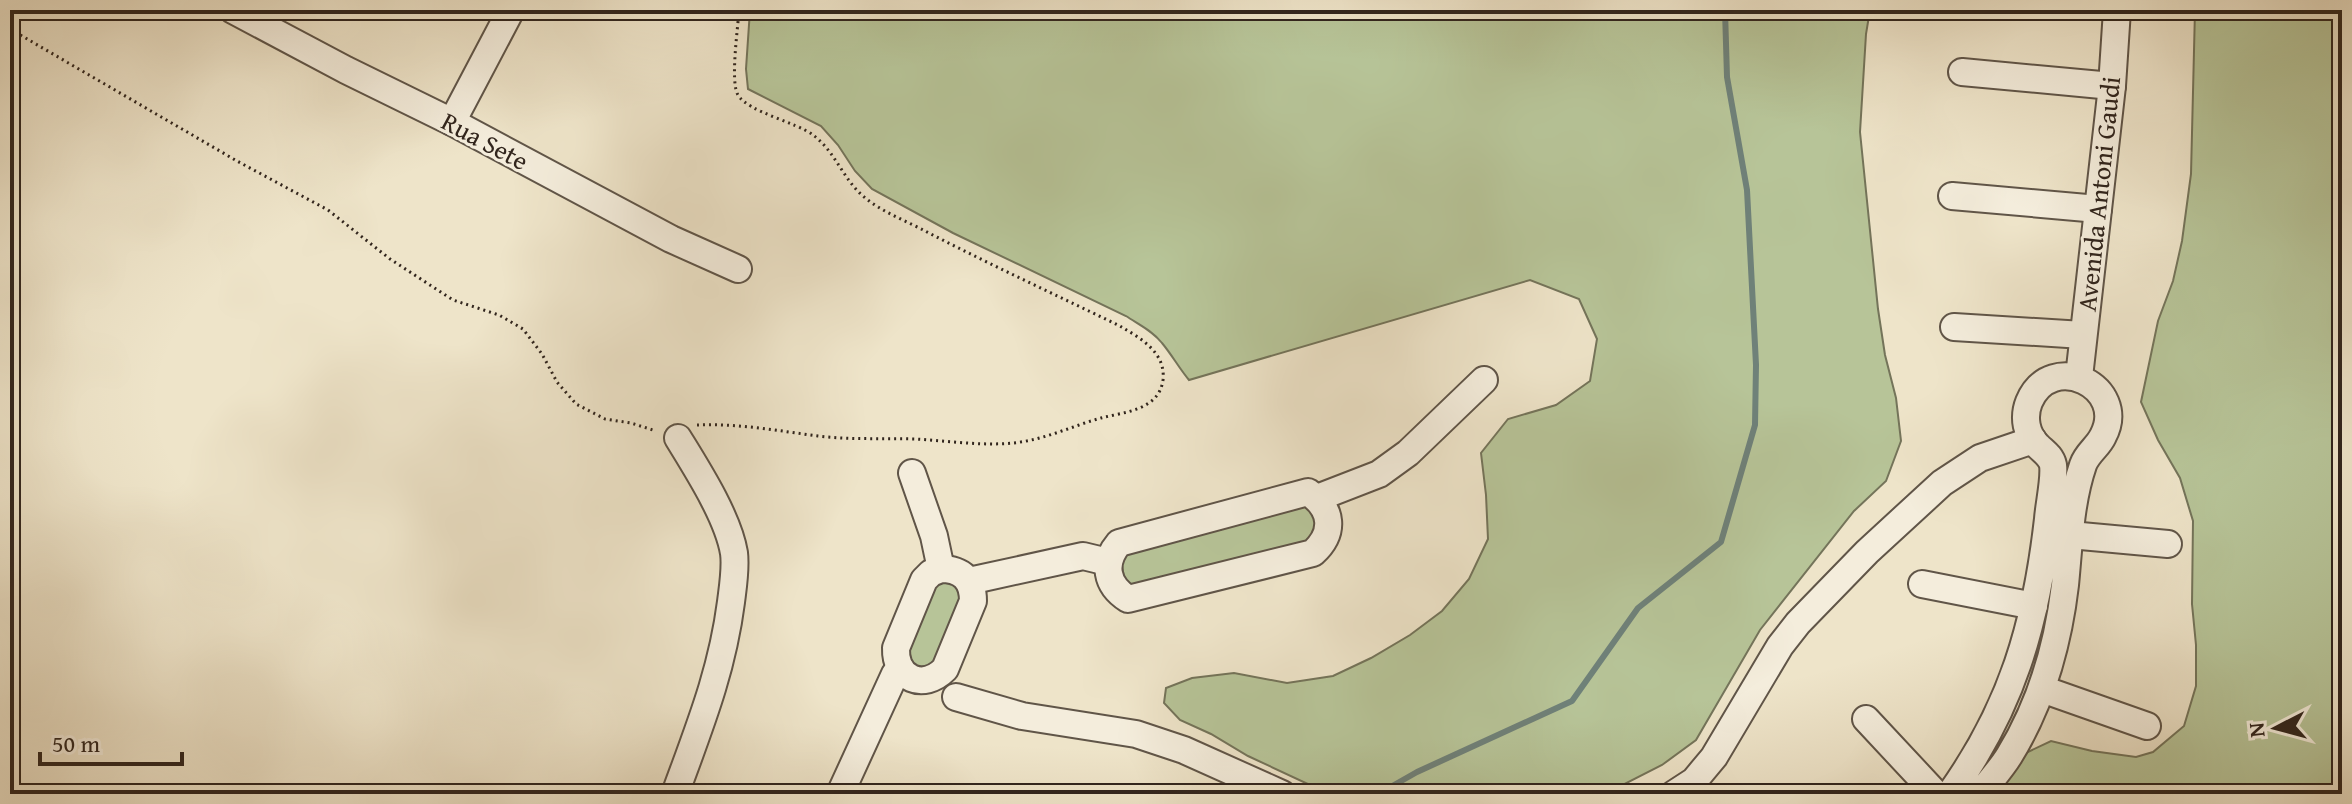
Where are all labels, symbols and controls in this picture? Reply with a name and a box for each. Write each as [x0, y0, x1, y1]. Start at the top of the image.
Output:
street label: Avenida Antoni Gaudi [2067, 75, 2130, 313]
street label: Rua Sete [435, 101, 536, 180]
north arrow [2236, 688, 2316, 768]
scale bar [40, 716, 182, 766]
text: N [2239, 721, 2273, 739]
text: 50 m [52, 726, 100, 761]

